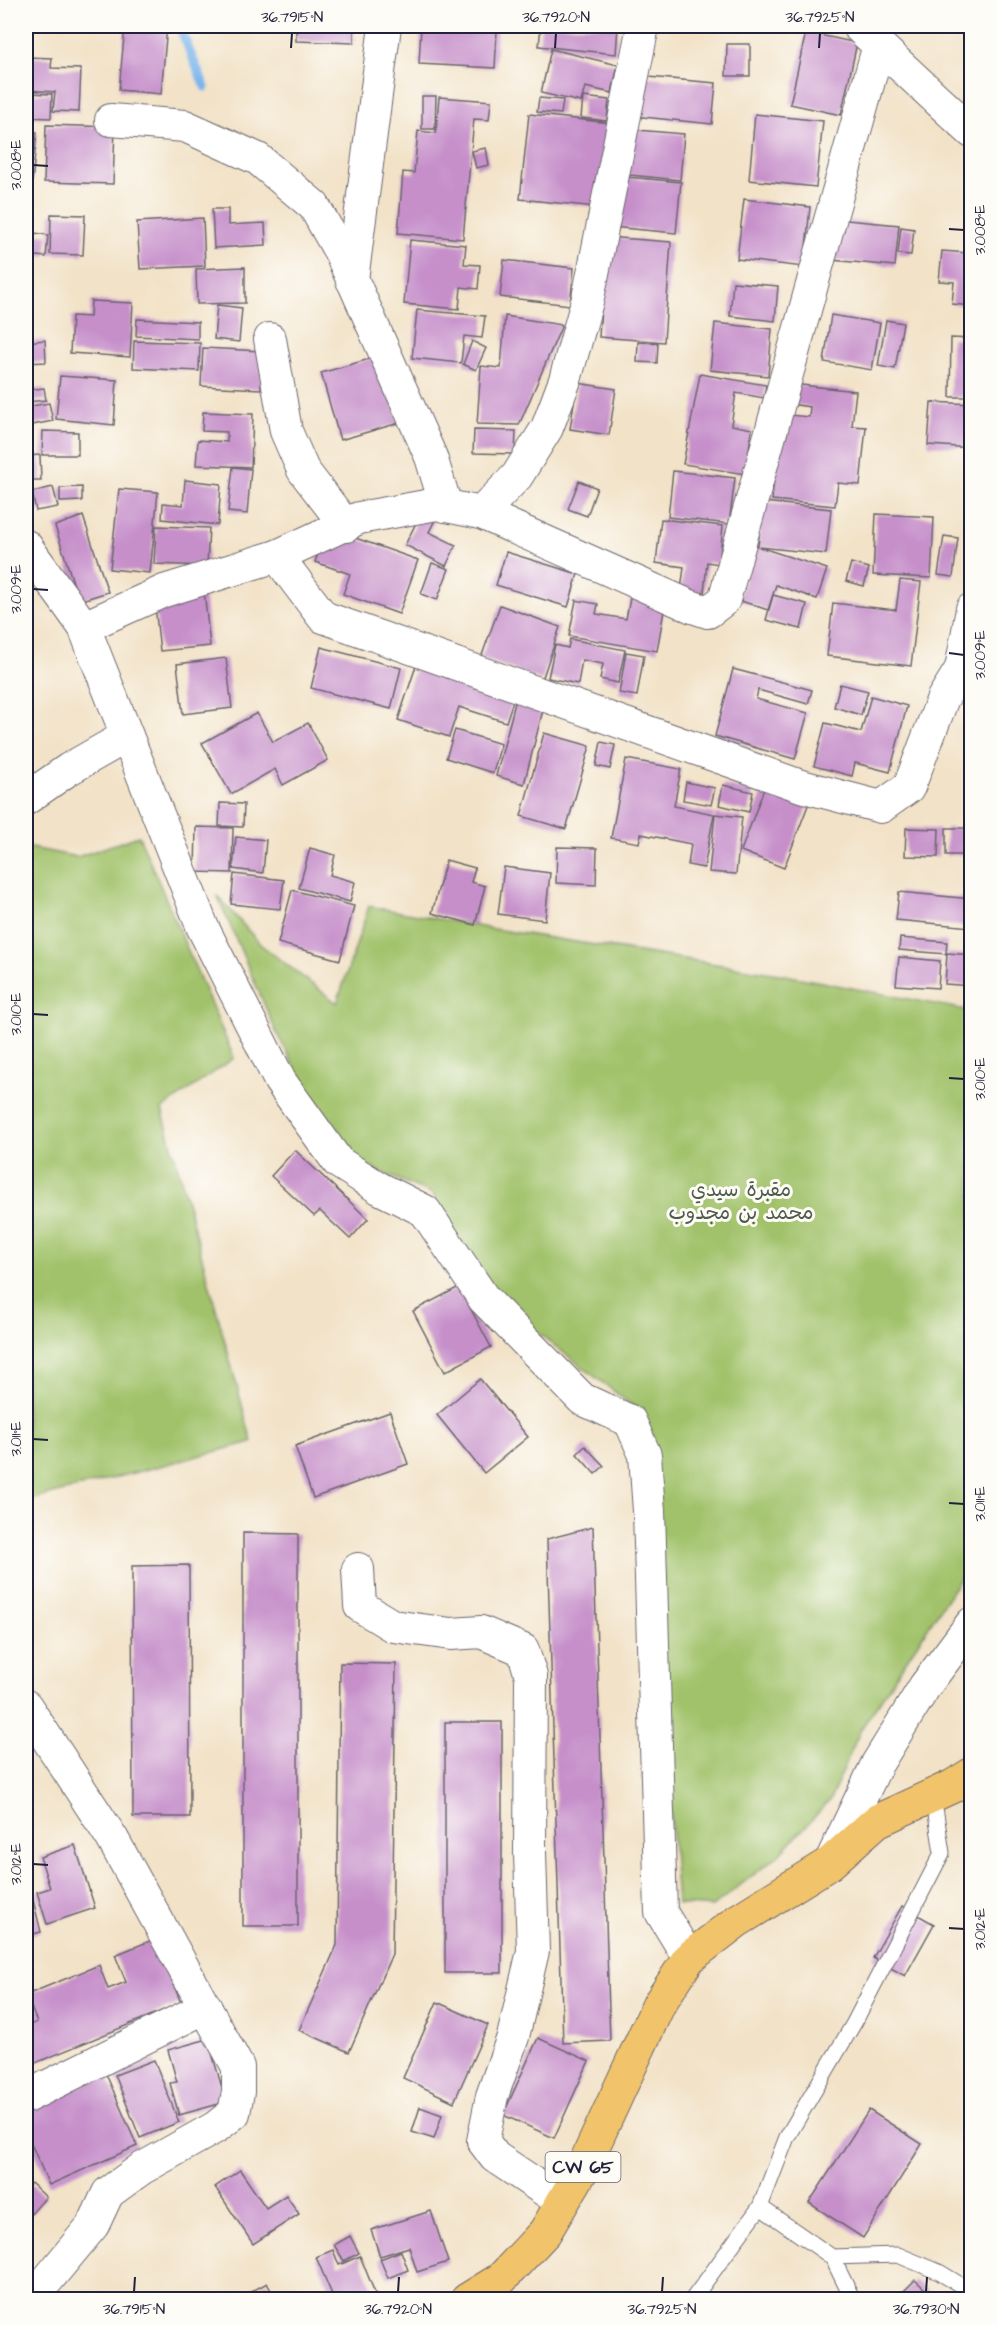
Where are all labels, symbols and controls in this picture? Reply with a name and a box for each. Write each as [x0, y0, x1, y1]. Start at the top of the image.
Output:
text: 36.7915°N [261, 7, 323, 28]
text: 36.7920°N [522, 7, 590, 28]
text: 36.7925°N [786, 7, 854, 28]
text: 3.008°E [6, 140, 27, 190]
text: 3.008°E [970, 205, 991, 255]
text: 3.009°E [6, 564, 27, 614]
text: 3.009°E [970, 630, 991, 680]
text: 3.010°E [6, 993, 27, 1035]
text: 3.010°E [970, 1058, 991, 1100]
park label: مقبرة سيدي محمد بن مجدوب [668, 1176, 814, 1227]
text: 3.011°E [6, 1421, 27, 1457]
text: 3.011°E [970, 1486, 991, 1522]
text: 3.012°E [6, 1843, 27, 1885]
text: 3.012°E [970, 1908, 991, 1950]
road number: CW 65 [546, 2152, 620, 2182]
text: 36.7915°N [103, 2299, 165, 2320]
text: 36.7920°N [364, 2299, 432, 2320]
text: 36.7925°N [628, 2299, 696, 2320]
text: 36.7930°N [893, 2299, 959, 2320]

